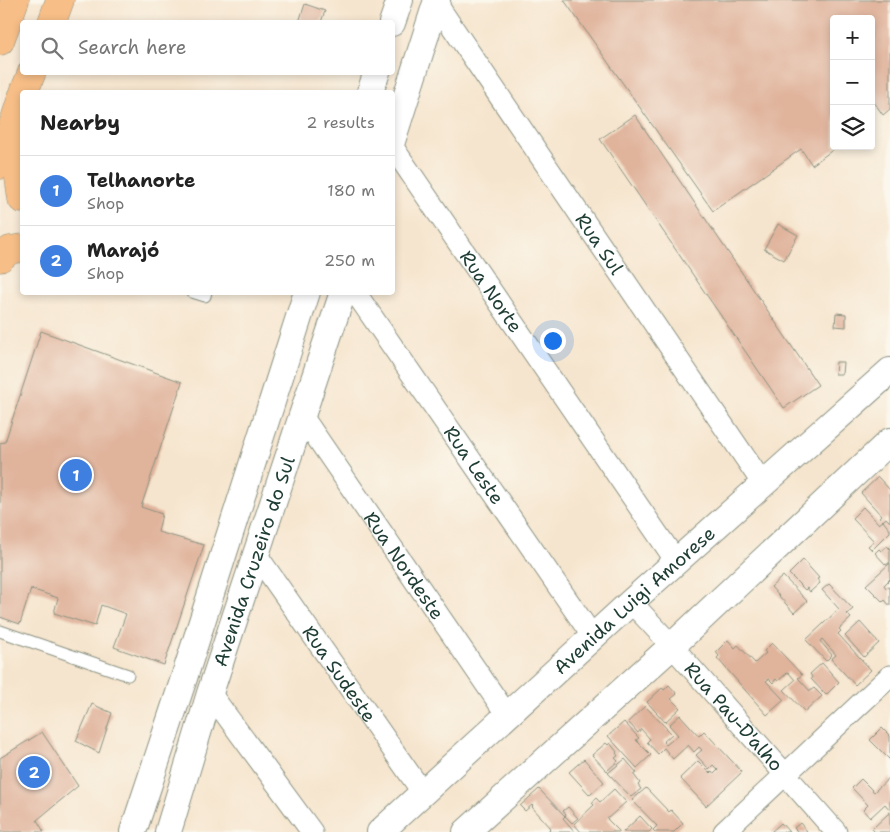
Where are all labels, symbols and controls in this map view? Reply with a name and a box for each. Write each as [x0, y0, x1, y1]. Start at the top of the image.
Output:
map controls [830, 15, 875, 150]
button: + [830, 15, 875, 60]
search box [20, 20, 395, 75]
icon: search [38, 34, 66, 62]
text: Search here [78, 35, 187, 60]
button: − [830, 60, 875, 105]
button: layers [830, 105, 875, 150]
text: Nearby [40, 109, 120, 137]
text: 2 results [306, 112, 375, 133]
text: Telhanorte [87, 168, 195, 193]
text: 1 [52, 180, 60, 201]
text: 180 m [327, 180, 375, 201]
text: Shop [87, 193, 124, 214]
street label: Rua Sul [570, 208, 629, 280]
text: Marajó [87, 238, 159, 263]
street label: Rua Norte [454, 246, 528, 337]
text: 2 [50, 250, 62, 271]
text: 250 m [324, 250, 375, 271]
text: Shop [87, 263, 124, 284]
your location [540, 328, 566, 354]
street label: Rua Leste [438, 421, 510, 509]
street label: Avenida Cruzeiro do Sul [208, 453, 301, 670]
pin: 1 [60, 456, 92, 494]
street label: Rua Nordeste [358, 507, 450, 624]
street label: Avenida Luigi Amorese [548, 521, 720, 680]
street label: Rua Sudeste [297, 621, 382, 727]
street label: Rua Pau-D'alho [679, 657, 789, 777]
pin: 2 [18, 753, 50, 791]

